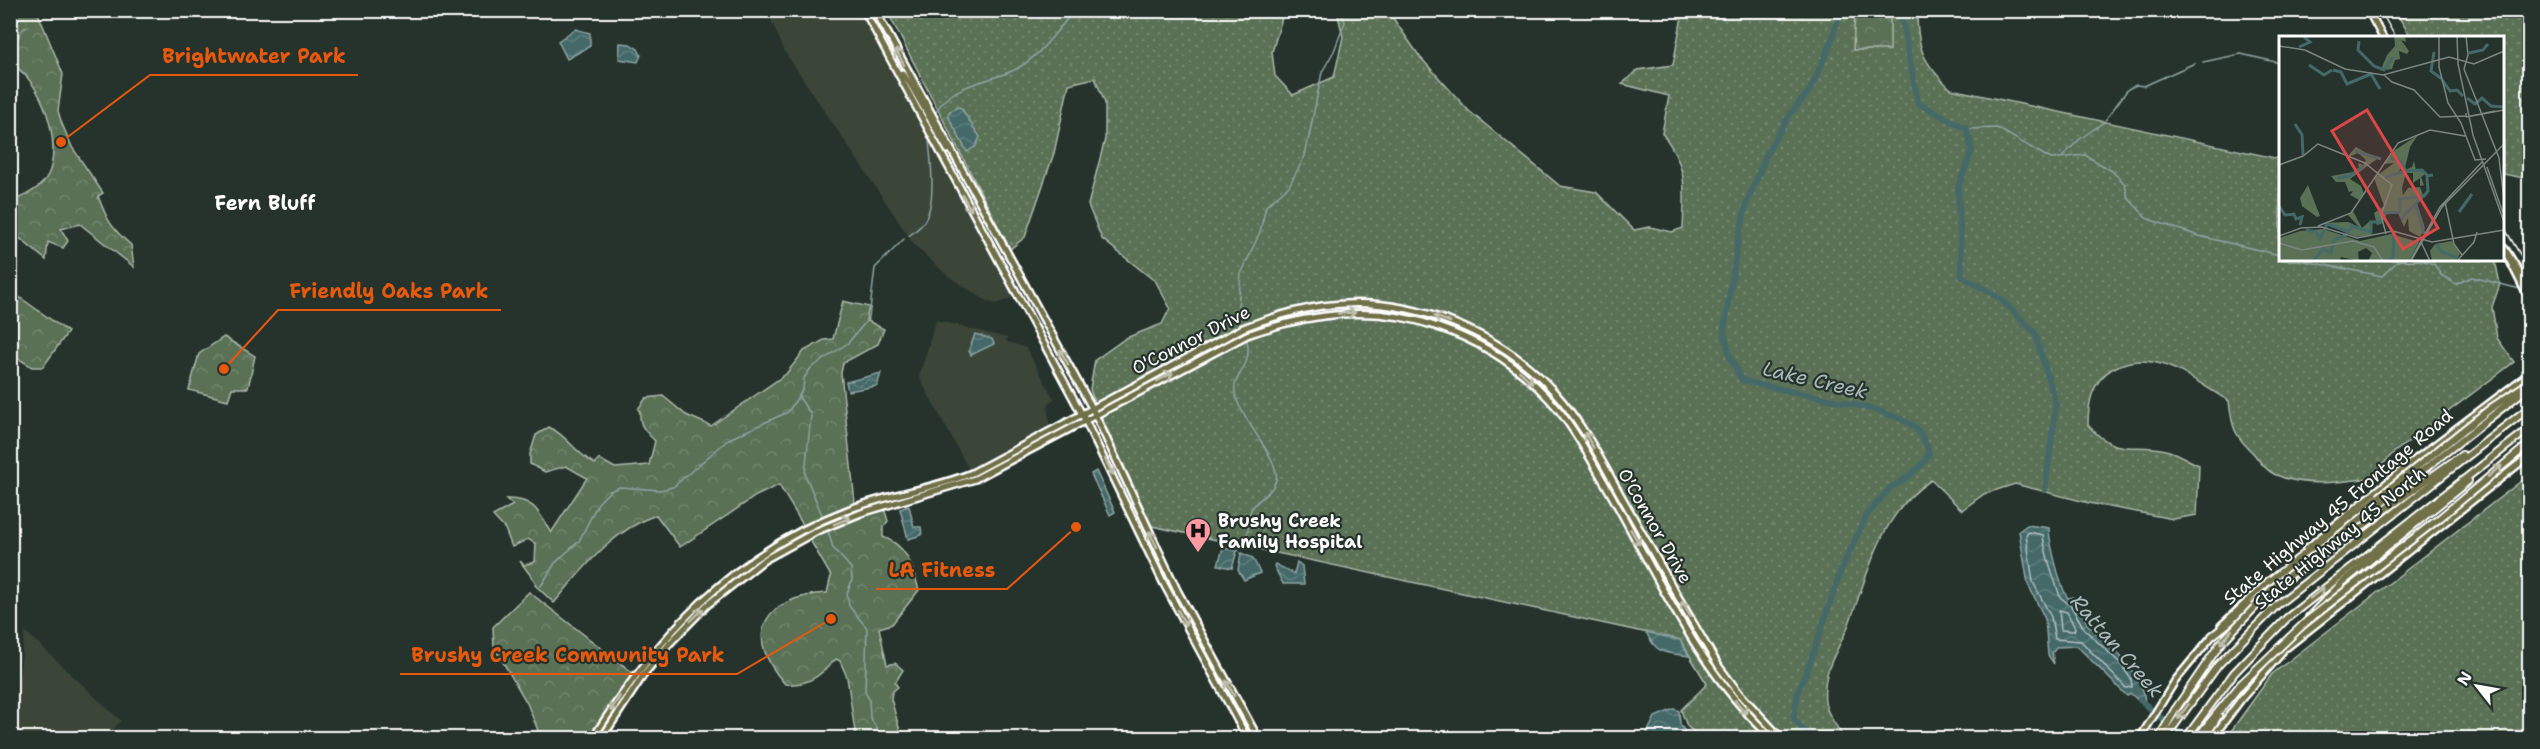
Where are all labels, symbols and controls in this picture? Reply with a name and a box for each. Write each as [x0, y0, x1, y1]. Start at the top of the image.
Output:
inset map [2279, 36, 2504, 261]
callout: Brightwater Park [150, 37, 358, 75]
text: Brightwater Park [162, 43, 346, 69]
one-way arrow [894, 49, 906, 66]
district label: Fern Bluff [214, 190, 316, 216]
one-way arrow [961, 194, 973, 211]
callout: Friendly Oaks Park [278, 272, 501, 310]
text: Friendly Oaks Park [289, 278, 489, 304]
street label: O'Connor Drive [1128, 300, 1254, 380]
one-way arrow [1337, 308, 1357, 319]
one-way arrow [1433, 313, 1451, 324]
one-way arrow [1058, 349, 1070, 366]
water label: Lake Creek [1760, 355, 1870, 405]
one-way arrow [1518, 370, 1533, 384]
one-way arrow [1156, 371, 1174, 382]
street label: State Highway 45 Frontage Road [2218, 404, 2458, 610]
one-way arrow [1583, 432, 1595, 449]
one-way arrow [1104, 458, 1115, 476]
street label: State Highway 45 North [2249, 461, 2431, 615]
street label: O'Connor Drive [1612, 464, 1698, 588]
one-way arrow [2487, 464, 2502, 478]
place label: Brushy Creek Family Hospital [1218, 509, 1362, 554]
one-way arrow [832, 514, 850, 525]
hospital icon: Brushy Creek Family Hospital [1183, 516, 1213, 554]
one-way arrow [1630, 529, 1642, 546]
one-way arrow [1147, 530, 1158, 548]
callout: LA Fitness [876, 551, 1007, 589]
text: LA Fitness [889, 557, 995, 583]
one-way arrow [2309, 587, 2325, 600]
water label: Rattan Creek [2065, 589, 2169, 704]
one-way arrow [1680, 601, 1692, 618]
one-way arrow [689, 608, 704, 622]
one-way arrow [1177, 609, 1188, 627]
one-way arrow [2219, 629, 2232, 645]
callout: Brushy Creek Community Park [400, 636, 737, 674]
text: Brushy Creek Community Park [411, 642, 725, 668]
north arrow [2447, 656, 2507, 716]
text: N [2452, 668, 2477, 689]
one-way arrow [1223, 679, 1235, 696]
one-way arrow [609, 695, 621, 712]
one-way arrow [1734, 699, 1748, 714]
one-way arrow [2177, 704, 2189, 720]

